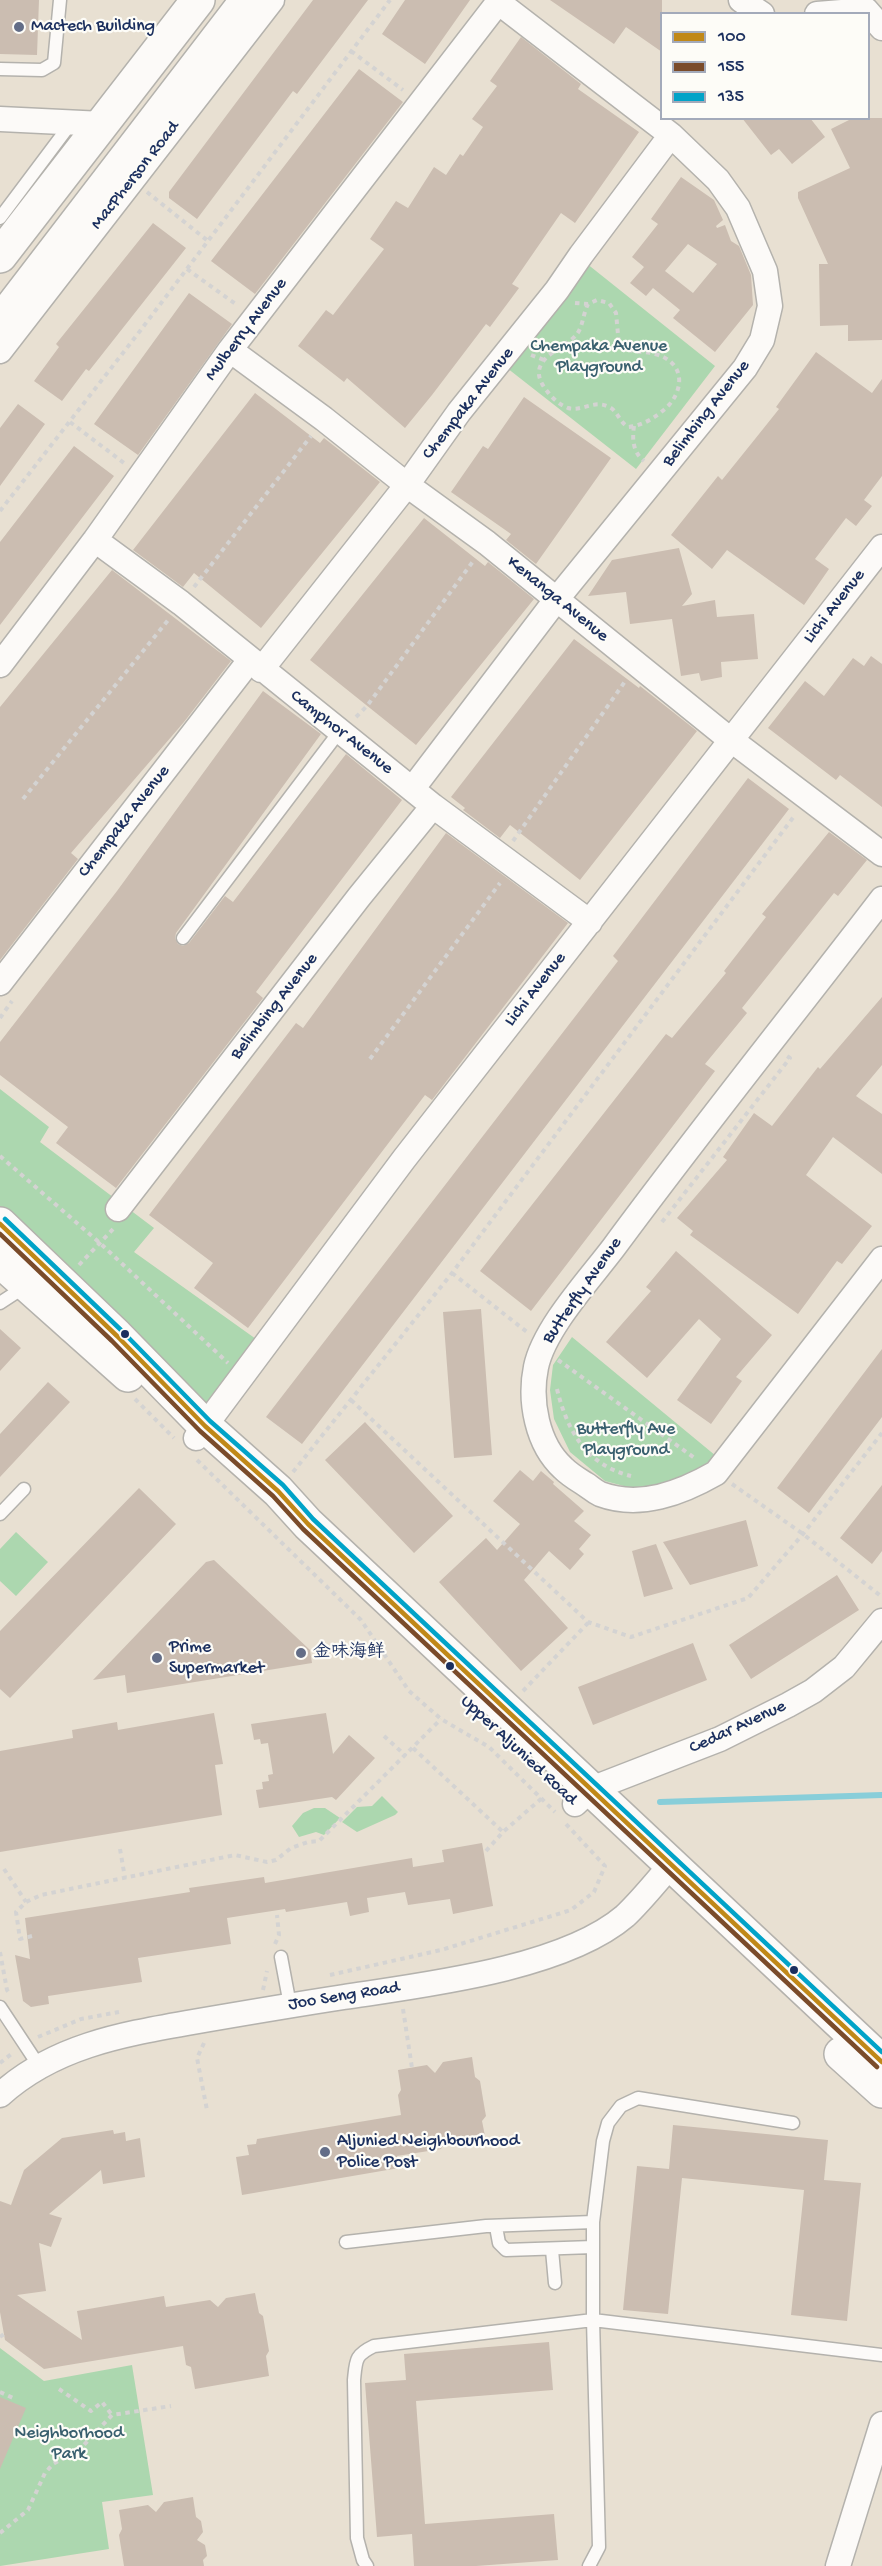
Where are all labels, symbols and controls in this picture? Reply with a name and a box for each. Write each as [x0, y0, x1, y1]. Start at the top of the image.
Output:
legend [660, 12, 870, 120]
place label: Mactech Building [31, 16, 155, 38]
marker: Mactech Building [12, 20, 26, 34]
text: 100 [718, 27, 746, 48]
text: 155 [718, 57, 744, 78]
text: 135 [718, 87, 744, 108]
street label: MacPherson Road [87, 117, 185, 235]
street label: Mulberry Avenue [201, 274, 293, 386]
park label: Chempaka Avenue Playground [531, 336, 667, 378]
street label: Chempaka Avenue [418, 343, 520, 465]
street label: Belimbing Avenue [659, 356, 755, 472]
street label: Kenanga Avenue [502, 552, 612, 648]
street label: Lichi Avenue [799, 565, 871, 649]
street label: Camphor Avenue [285, 686, 397, 780]
street label: Chempaka Avenue [74, 761, 176, 883]
street label: Lichi Avenue [500, 948, 572, 1032]
street label: Belimbing Avenue [227, 949, 323, 1065]
street label: Butterfly Avenue [538, 1234, 628, 1348]
unlabelled marker [119, 1328, 131, 1340]
park label: Butterfly Ave Playground [577, 1419, 675, 1462]
place label: Prime Supermarket [169, 1637, 264, 1680]
place label: 金味海鲜 [313, 1642, 385, 1664]
marker: 金味海鲜 [294, 1646, 308, 1660]
marker: Prime Supermarket [150, 1651, 164, 1665]
unlabelled marker [444, 1660, 456, 1672]
street label: Upper Aljunied Road [455, 1691, 581, 1811]
street label: Cedar Avenue [686, 1696, 790, 1760]
unlabelled marker [788, 1964, 800, 1976]
street label: Joo Seng Road [287, 1978, 401, 2016]
place label: Aljunied Neighbourhood Police Post [337, 2131, 519, 2174]
marker: Aljunied Neighbourhood Police Post [318, 2145, 332, 2159]
park label: Neighborhood Park [15, 2423, 123, 2466]

